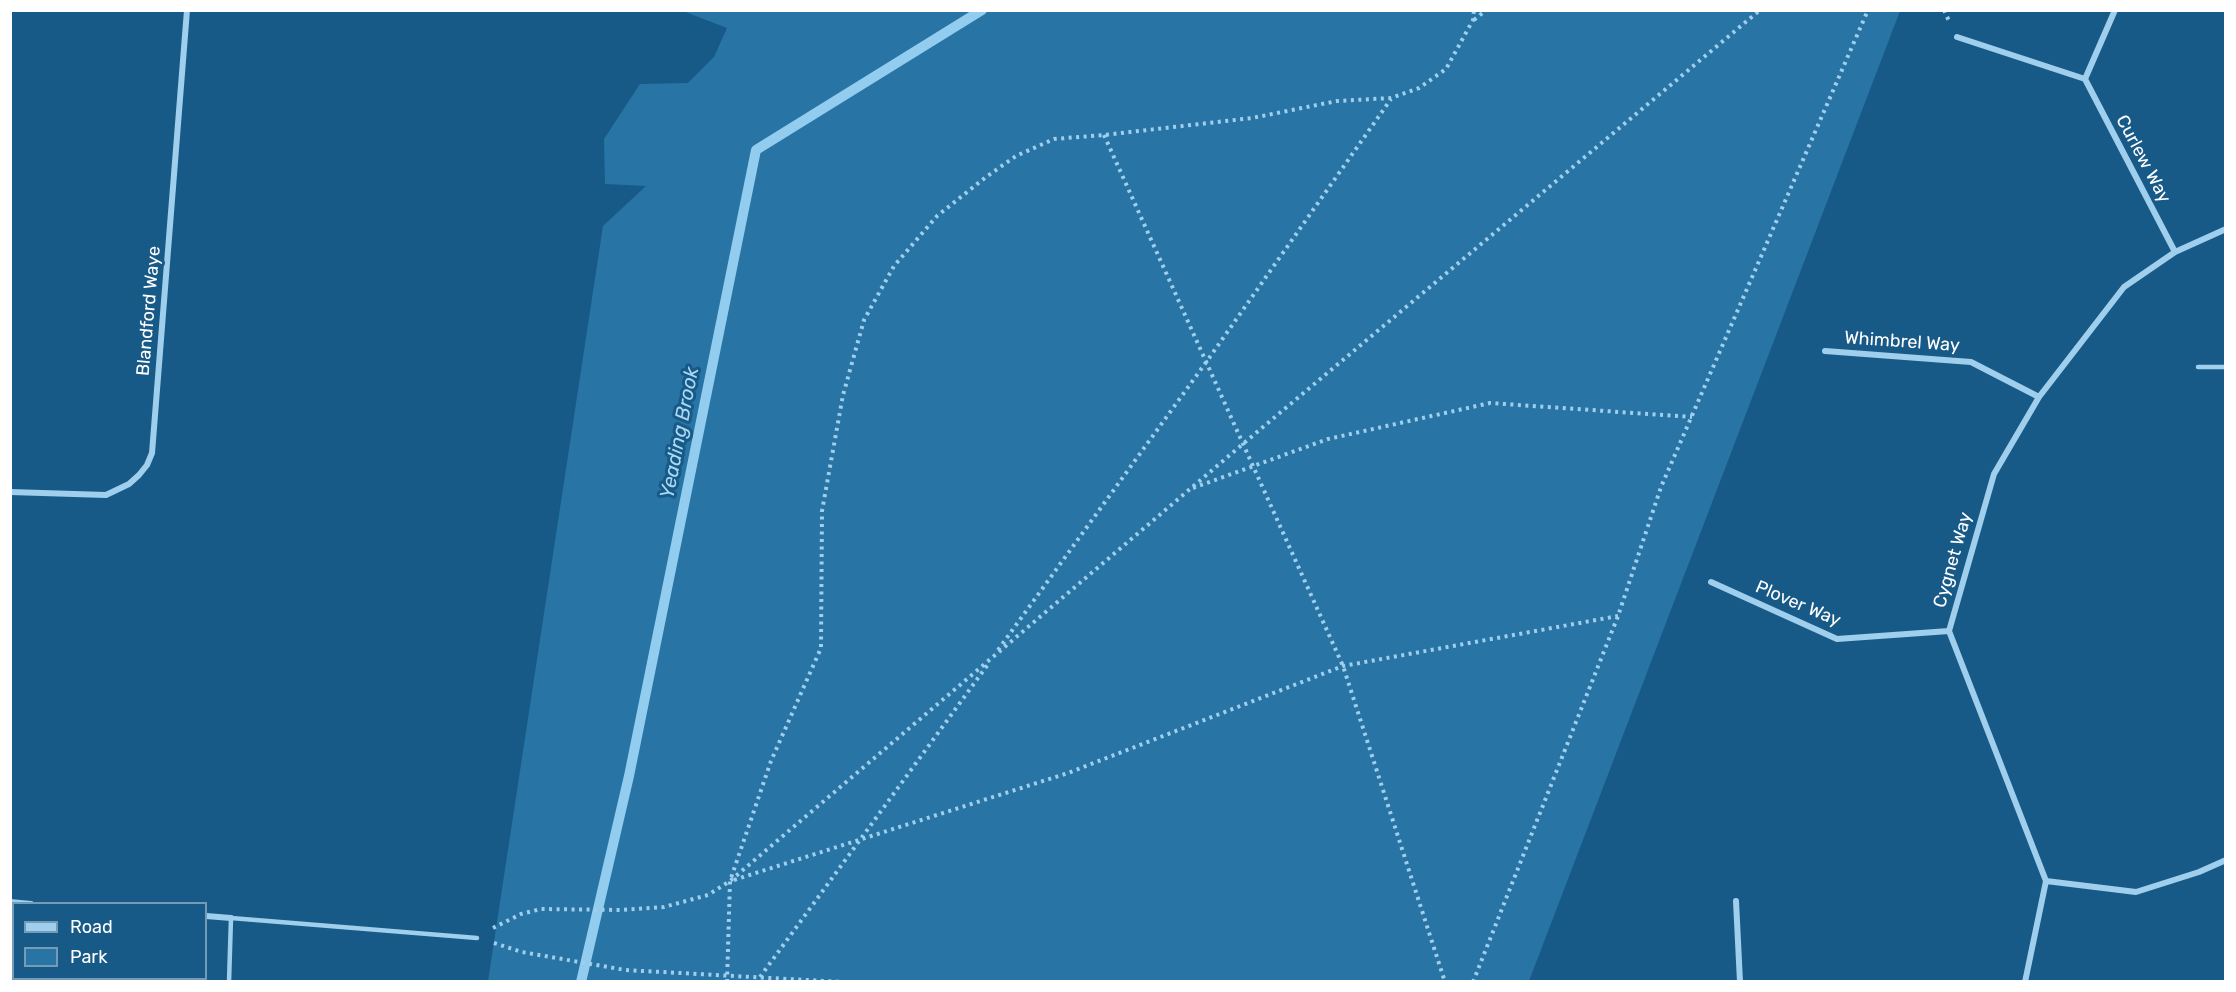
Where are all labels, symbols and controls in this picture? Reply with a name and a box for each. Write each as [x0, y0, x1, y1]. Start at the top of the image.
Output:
street label: Curlew Way [2111, 111, 2175, 207]
street label: Blandford Waye [133, 245, 165, 377]
street label: Whimbrel Way [1844, 327, 1960, 357]
water label: Yeading Brook [655, 365, 705, 501]
street label: Cygnet Way [1929, 510, 1977, 610]
street label: Plover Way [1752, 576, 1844, 632]
legend [12, 902, 207, 980]
text: Road [70, 916, 113, 938]
text: Park [70, 946, 107, 968]

